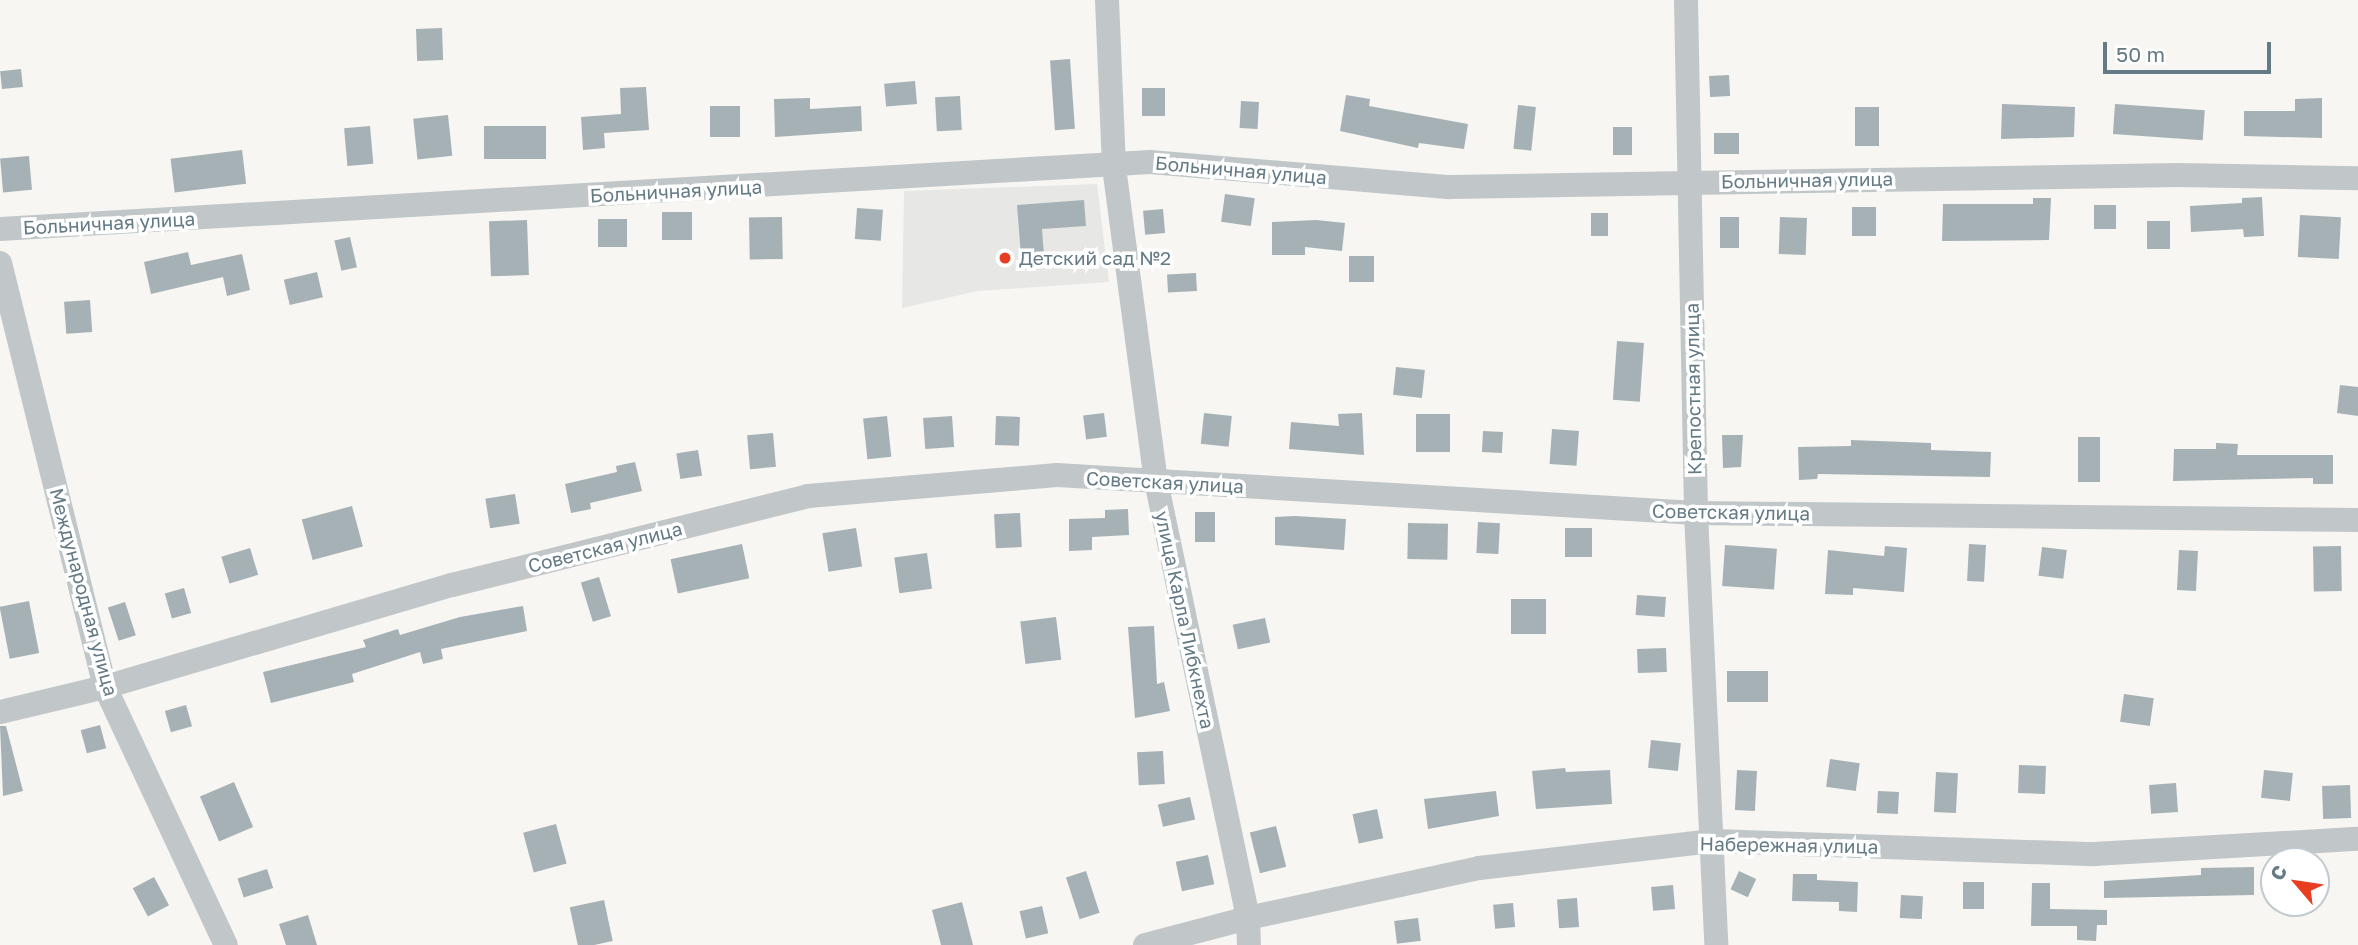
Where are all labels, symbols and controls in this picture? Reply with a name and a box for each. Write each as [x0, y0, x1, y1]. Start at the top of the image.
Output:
scale bar [2106, 28, 2274, 72]
text: 50 m [2116, 41, 2165, 67]
street label: Больничная улица [1154, 151, 1328, 189]
street label: Больничная улица [1721, 167, 1893, 193]
street label: Больничная улица [589, 175, 763, 207]
street label: Больничная улица [22, 207, 196, 239]
place label: Детский сад №2 [1019, 247, 1171, 269]
marker: Детский сад №2 [997, 250, 1013, 266]
street label: Крепостная улица [1680, 303, 1706, 475]
street label: Советская улица [1085, 466, 1245, 498]
street label: Международная улица [45, 485, 123, 699]
street label: Советская улица [1652, 499, 1810, 525]
street label: улица Карла Либкнехта [1151, 509, 1219, 731]
street label: Советская улица [526, 517, 684, 577]
street label: Набережная улица [1700, 832, 1878, 858]
north arrow [2260, 847, 2330, 917]
text: С [2265, 861, 2291, 884]

